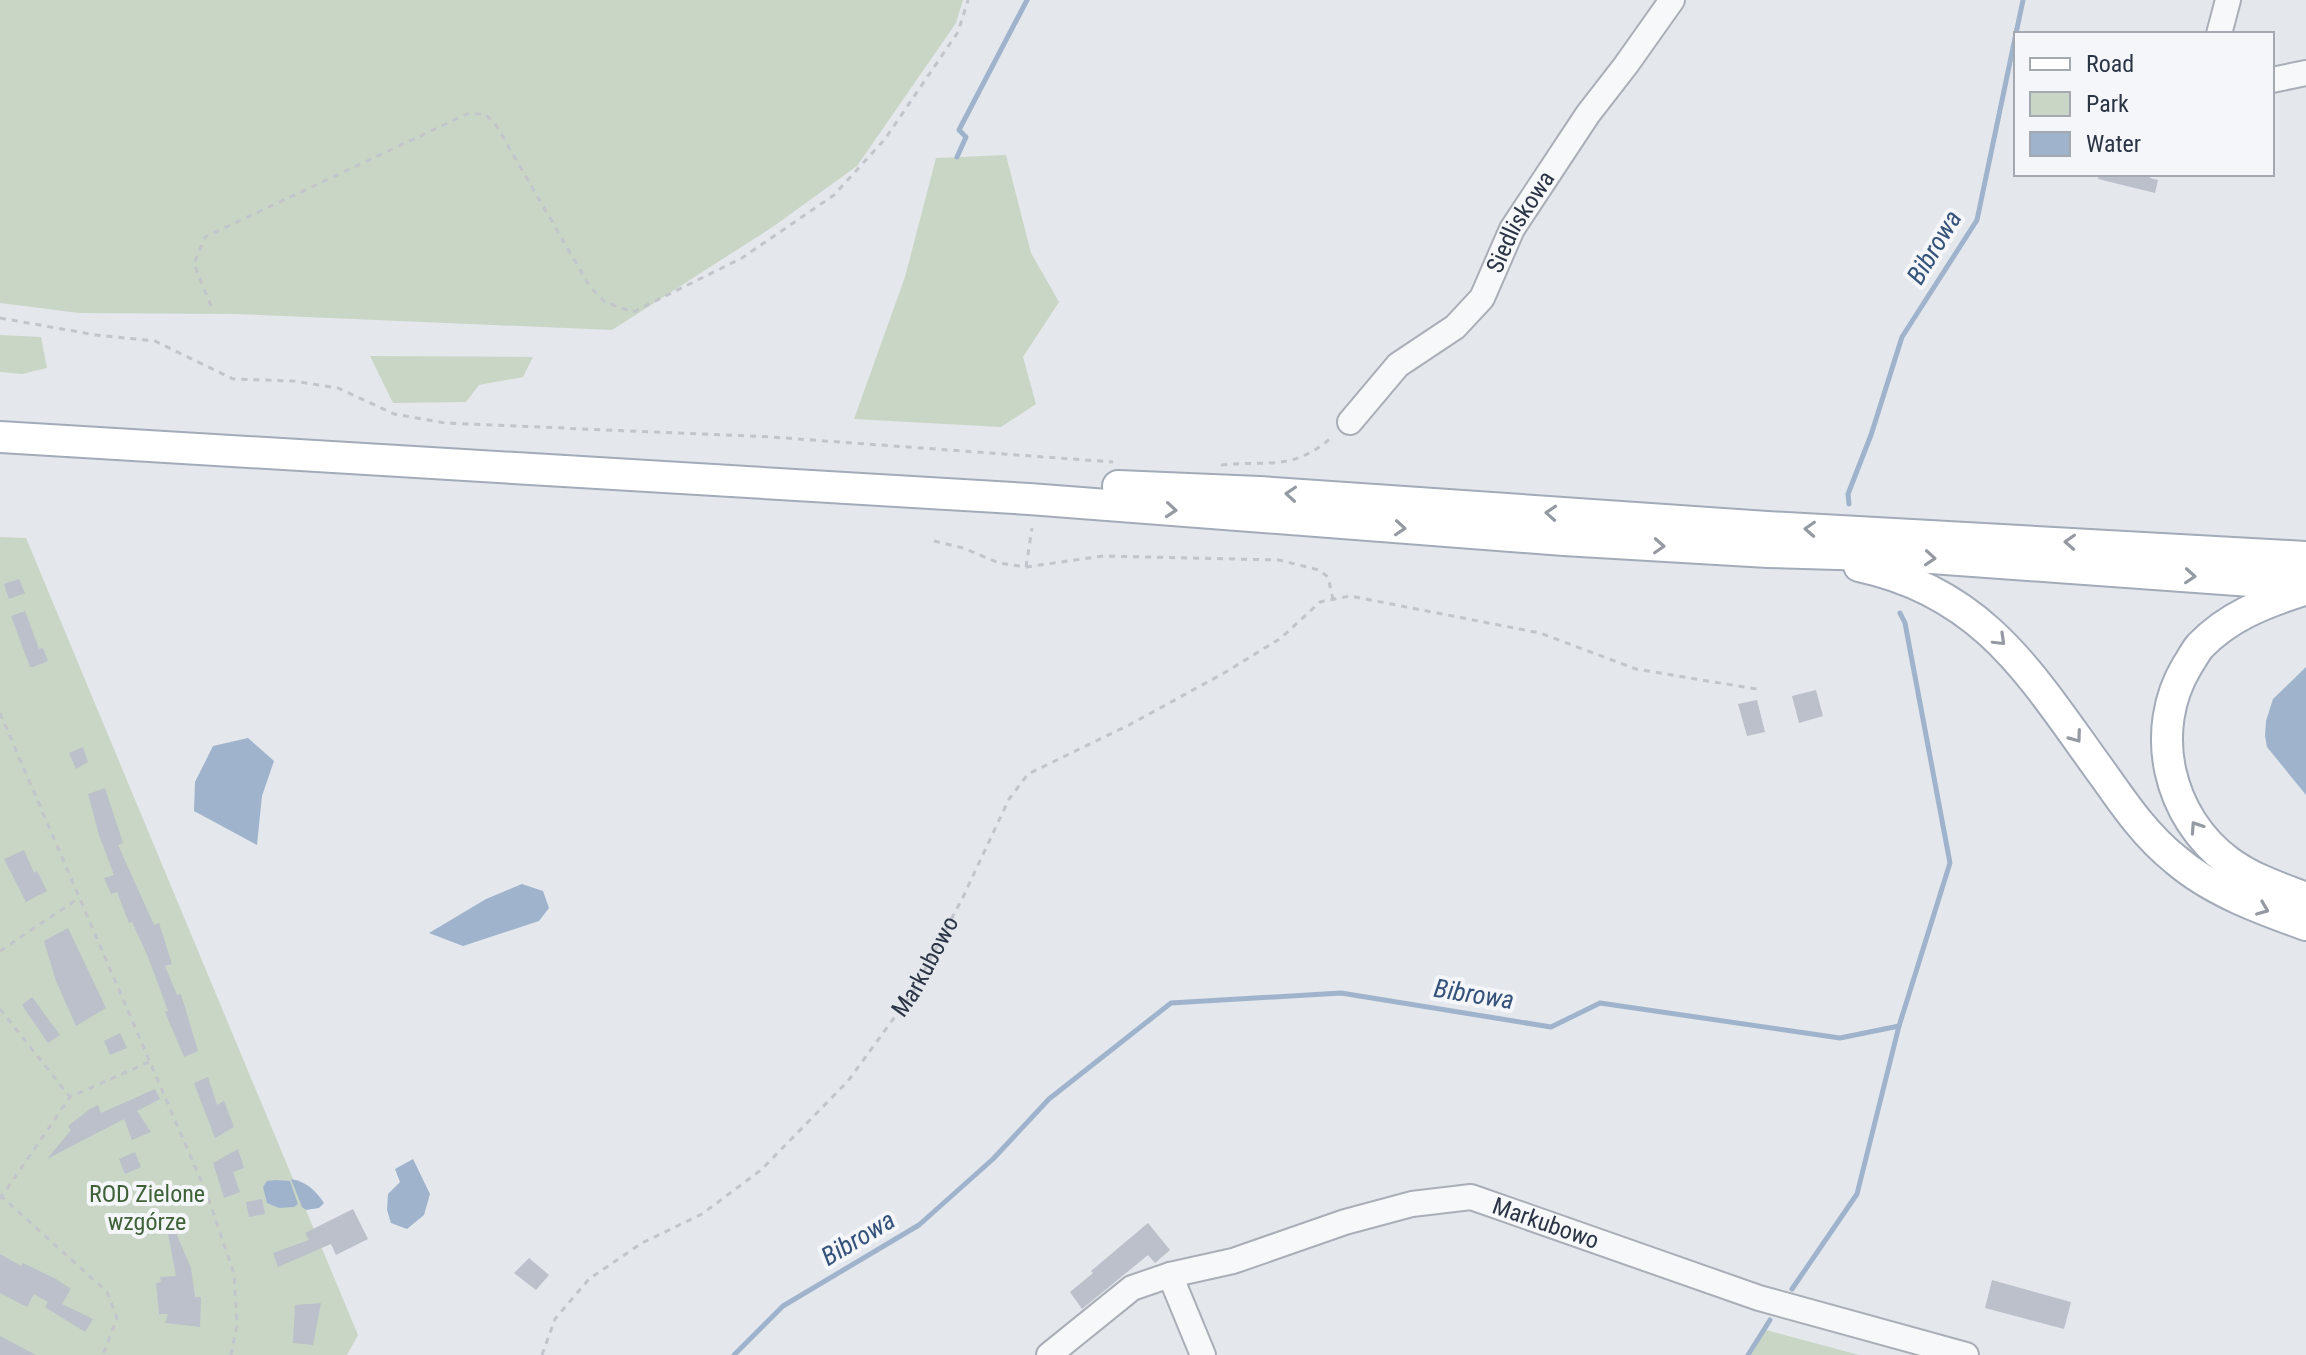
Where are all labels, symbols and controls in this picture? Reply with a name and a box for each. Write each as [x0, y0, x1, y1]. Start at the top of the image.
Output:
legend [2014, 32, 2274, 176]
text: Road [2086, 50, 2134, 78]
text: Park [2086, 90, 2129, 118]
text: Water [2086, 130, 2141, 158]
street label: Siedliskowa [1481, 166, 1560, 277]
water label: Bibrowa [1900, 205, 1968, 289]
one-way arrow [1284, 485, 1297, 502]
one-way arrow [1165, 501, 1178, 518]
one-way arrow [1544, 505, 1557, 522]
one-way arrow [1394, 519, 1407, 536]
one-way arrow [1803, 521, 1816, 538]
one-way arrow [2063, 534, 2076, 551]
one-way arrow [1653, 537, 1666, 554]
one-way arrow [1924, 549, 1937, 566]
one-way arrow [2184, 567, 2197, 584]
one-way arrow [1991, 631, 2005, 645]
one-way arrow [2066, 728, 2080, 742]
one-way arrow [2191, 821, 2206, 835]
one-way arrow [2255, 899, 2269, 916]
street label: Markubowo [886, 911, 964, 1022]
water label: Bibrowa [1432, 973, 1516, 1015]
park label: ROD Zielone wzgórze [89, 1180, 205, 1236]
street label: Markubowo [1489, 1192, 1603, 1255]
water label: Bibrowa [816, 1204, 900, 1272]

